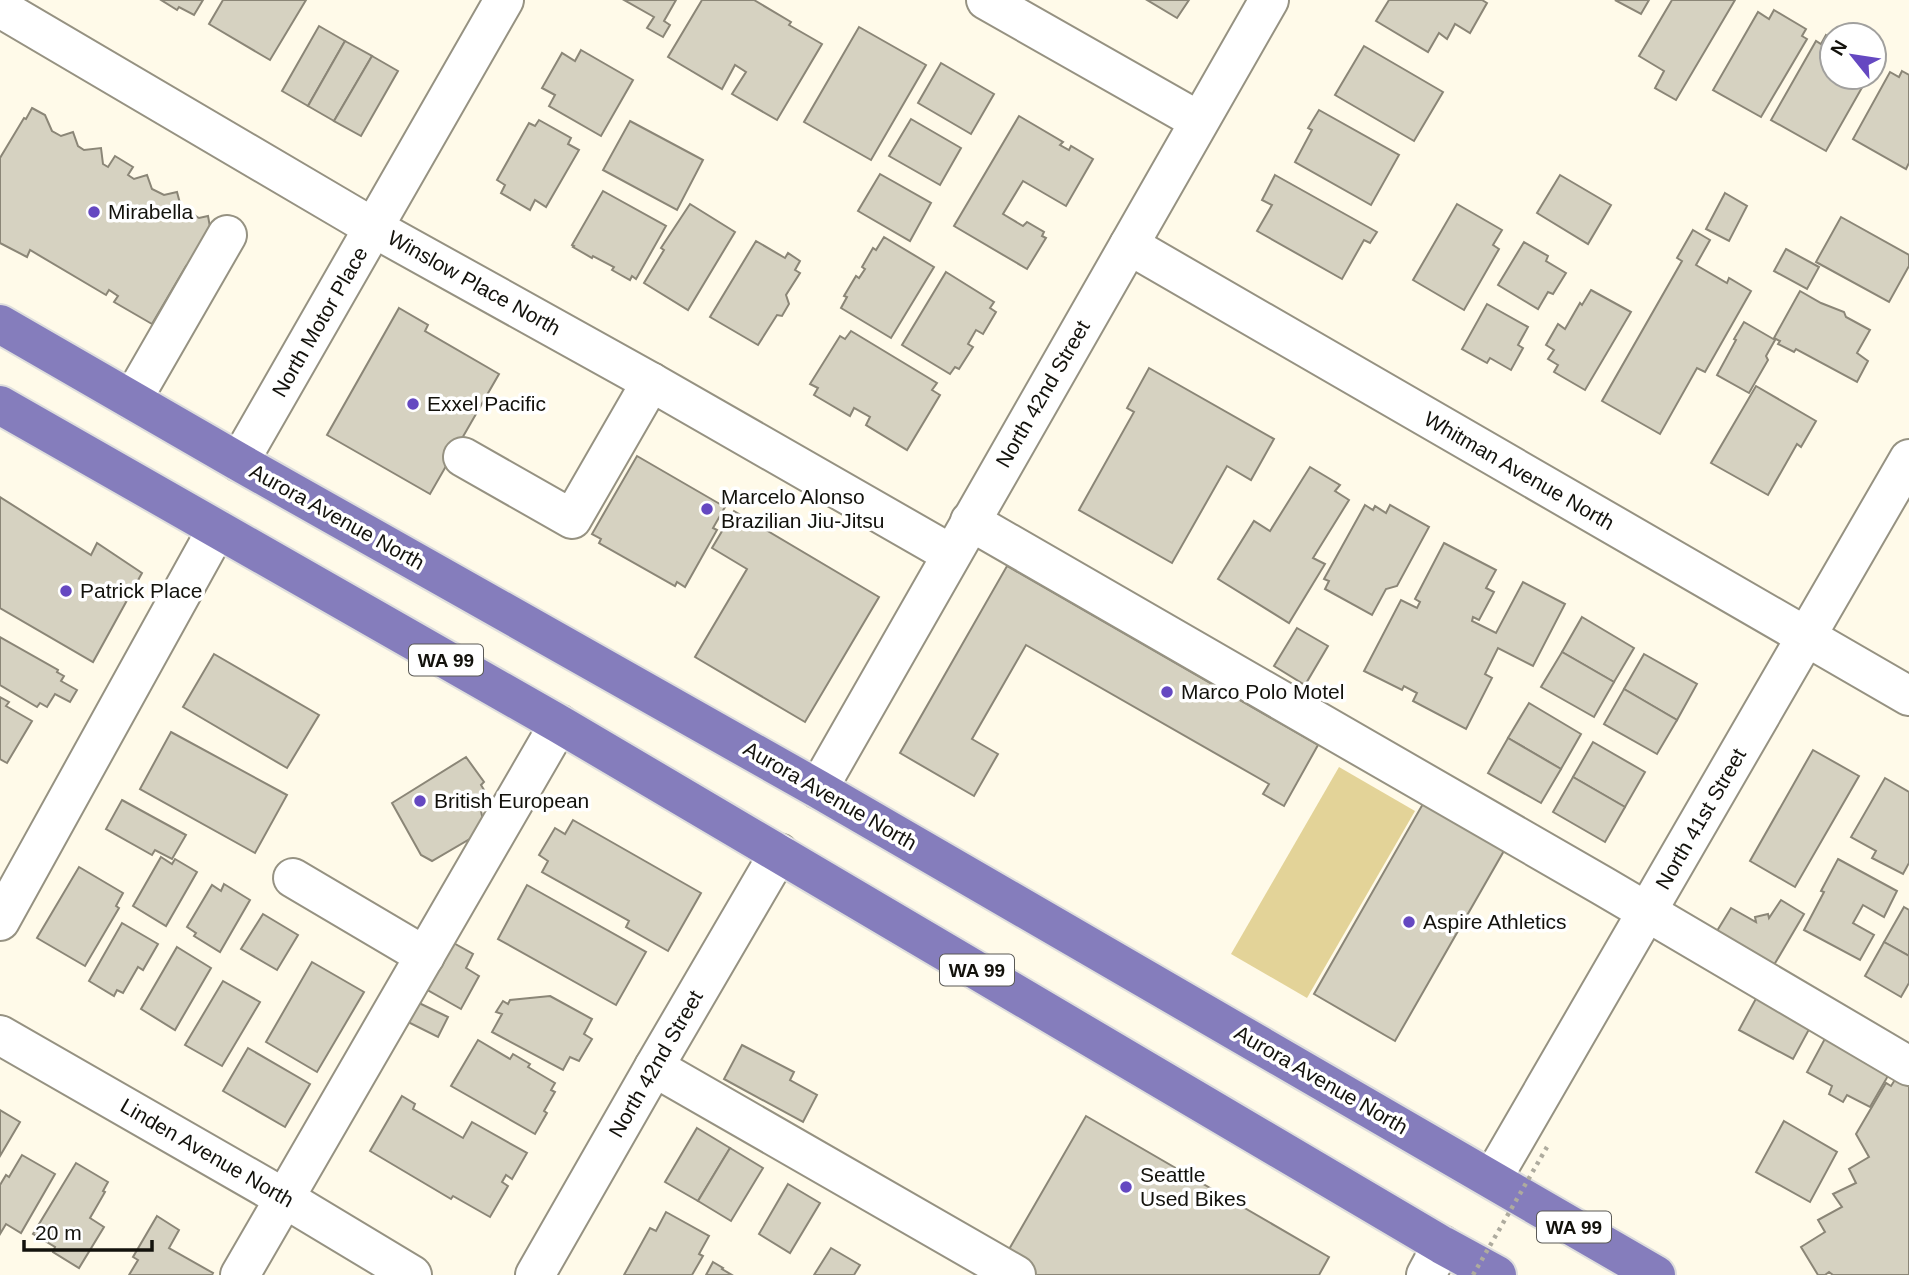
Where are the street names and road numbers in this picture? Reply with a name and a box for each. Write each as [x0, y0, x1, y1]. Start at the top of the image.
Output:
street label: Winslow Place North [384, 226, 565, 340]
street label: North Motor Place [267, 243, 372, 401]
street label: North 42nd Street [991, 316, 1094, 471]
street label: Whitman Avenue North [1420, 407, 1618, 534]
street label: Aurora Avenue North [246, 459, 428, 574]
road number: WA 99 [409, 645, 483, 676]
street label: Aurora Avenue North [740, 737, 921, 854]
street label: North 41st Street [1651, 744, 1750, 893]
road number: WA 99 [940, 954, 1014, 986]
street label: North 42nd Street [604, 986, 707, 1141]
street label: Aurora Avenue North [1231, 1021, 1412, 1138]
street label: Linden Avenue North [117, 1094, 298, 1211]
road number: WA 99 [1537, 1212, 1611, 1242]

